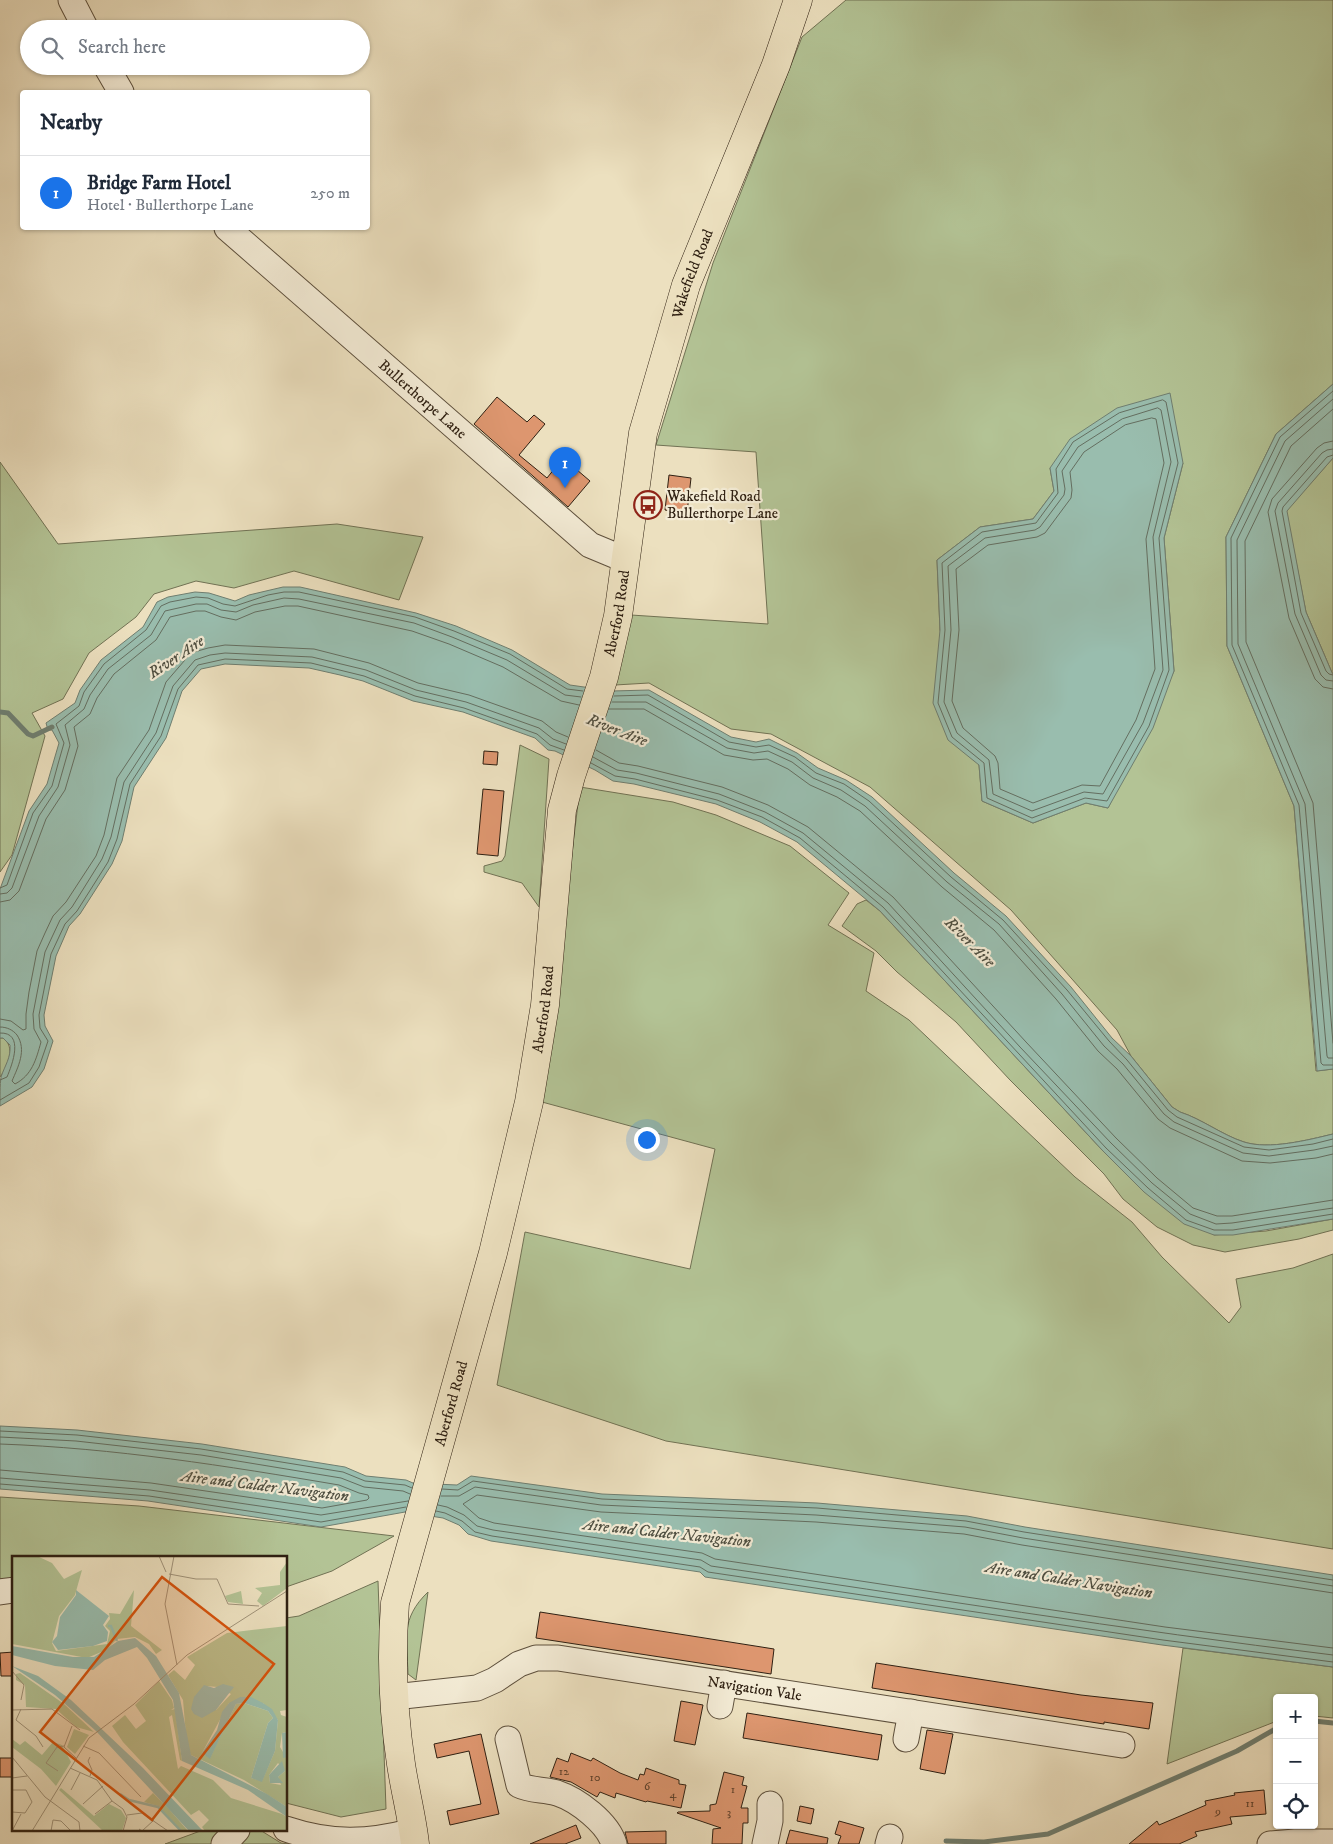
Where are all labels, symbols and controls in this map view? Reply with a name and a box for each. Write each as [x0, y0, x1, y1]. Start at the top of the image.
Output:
search box [20, 20, 370, 75]
icon: search [38, 34, 66, 62]
text: Search here [78, 36, 166, 59]
text: Nearby [40, 110, 102, 136]
text: Bridge Farm Hotel [87, 172, 231, 195]
text: 1 [53, 183, 59, 203]
text: 250 m [310, 183, 350, 203]
text: Hotel · Bullerthorpe Lane [87, 195, 254, 215]
street label: Wakefield Road [667, 226, 718, 321]
street label: Bullerthorpe Lane [375, 355, 471, 443]
pin: 1 [549, 447, 581, 488]
place label: Wakefield Road Bullerthorpe Lane [666, 487, 778, 523]
bus stop icon: Wakefield Road Bullerthorpe Lane [633, 490, 663, 520]
street label: Aberford Road [599, 568, 634, 658]
water label: River Aire [143, 631, 208, 684]
water label: River Aire [583, 709, 651, 751]
water label: River Aire [940, 912, 1000, 972]
street label: Aberford Road [528, 965, 558, 1054]
your location [634, 1127, 660, 1153]
street label: Aberford Road [430, 1358, 472, 1448]
water label: Aire and Calder Navigation [178, 1466, 350, 1506]
water label: Aire and Calder Navigation [580, 1514, 752, 1552]
inset map [12, 1556, 288, 1832]
water label: Aire and Calder Navigation [982, 1557, 1154, 1603]
street label: Navigation Vale [706, 1672, 803, 1705]
map controls [1273, 1694, 1318, 1829]
button: + [1273, 1694, 1318, 1739]
button: − [1273, 1739, 1318, 1784]
house number: 12 [559, 1764, 569, 1779]
house number: 10 [590, 1770, 600, 1785]
house number: 6 [644, 1779, 651, 1794]
house number: 1 [731, 1782, 735, 1797]
button: locate [1273, 1784, 1318, 1829]
house number: 4 [670, 1787, 678, 1802]
house number: 11 [1246, 1796, 1254, 1811]
house number: 9 [1214, 1804, 1221, 1819]
house number: 3 [727, 1805, 731, 1820]

